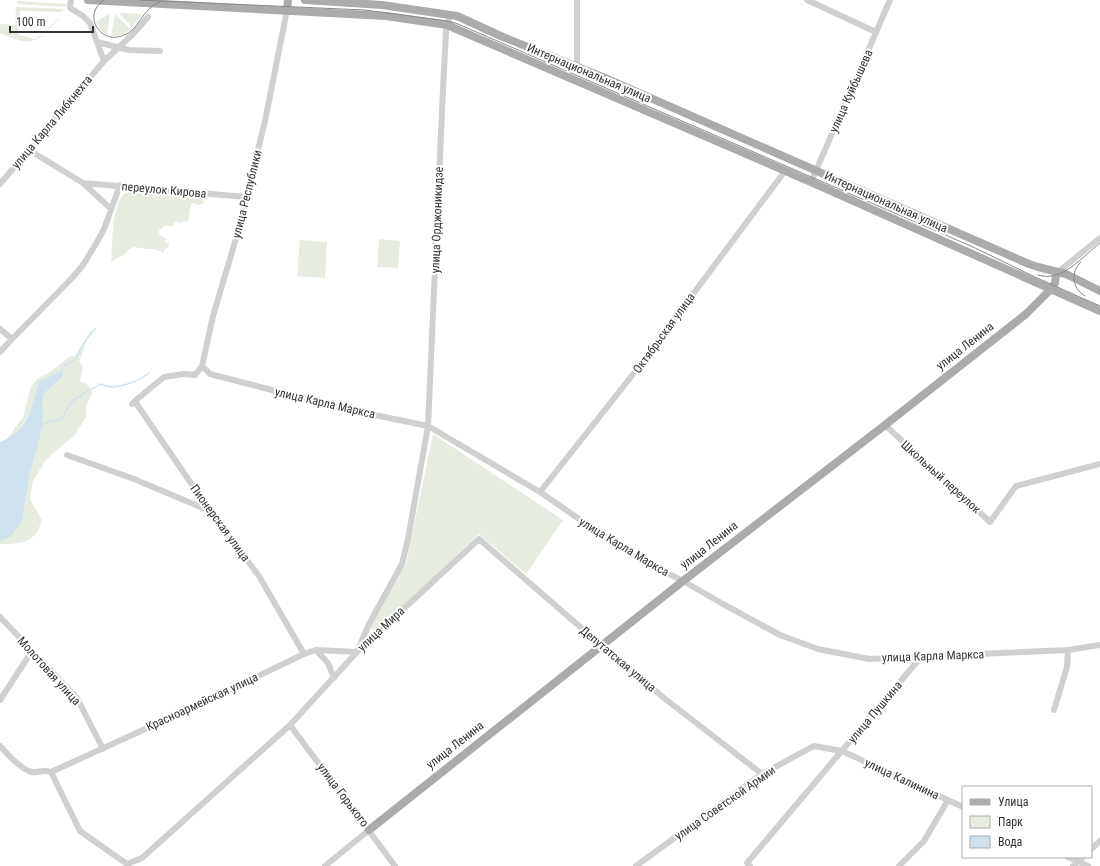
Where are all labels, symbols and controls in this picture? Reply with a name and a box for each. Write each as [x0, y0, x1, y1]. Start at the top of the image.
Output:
scale bar [10, 8, 93, 34]
text: 100 m [16, 15, 46, 29]
street label: Интернациональная улица [525, 41, 653, 106]
street label: улица Куйбышева [826, 47, 876, 135]
street label: улица Карла Либкнехта [9, 72, 95, 171]
street label: улица Республики [229, 148, 265, 240]
street label: улица Орджоникидзе [428, 166, 446, 274]
street label: Интернациональная улица [822, 169, 950, 236]
street label: переулок Кирова [121, 179, 207, 201]
street label: Октябрьская улица [630, 290, 698, 376]
street label: улица Ленина [934, 319, 997, 373]
street label: улица Карла Маркса [274, 385, 377, 421]
street label: Школьный переулок [898, 438, 984, 517]
street label: Пионерская улица [187, 482, 253, 564]
street label: улица Карла Маркса [576, 515, 672, 580]
street label: улица Ленина [678, 518, 741, 572]
street label: улица Мира [355, 604, 407, 654]
street label: Депутатская улица [577, 623, 659, 695]
street label: Молотовая улица [15, 634, 84, 708]
street label: улица Карла Маркса [882, 647, 985, 665]
street label: Красноармейская улица [144, 670, 260, 734]
street label: улица Пушкина [845, 678, 905, 746]
street label: улица Ленина [424, 718, 487, 772]
street label: улица Калинина [863, 756, 942, 802]
street label: улица Горького [314, 760, 372, 830]
street label: улица Советской Армии [672, 763, 778, 843]
legend [962, 786, 1092, 858]
text: Улица [998, 795, 1029, 809]
text: Парк [998, 815, 1023, 829]
text: Вода [998, 835, 1023, 849]

